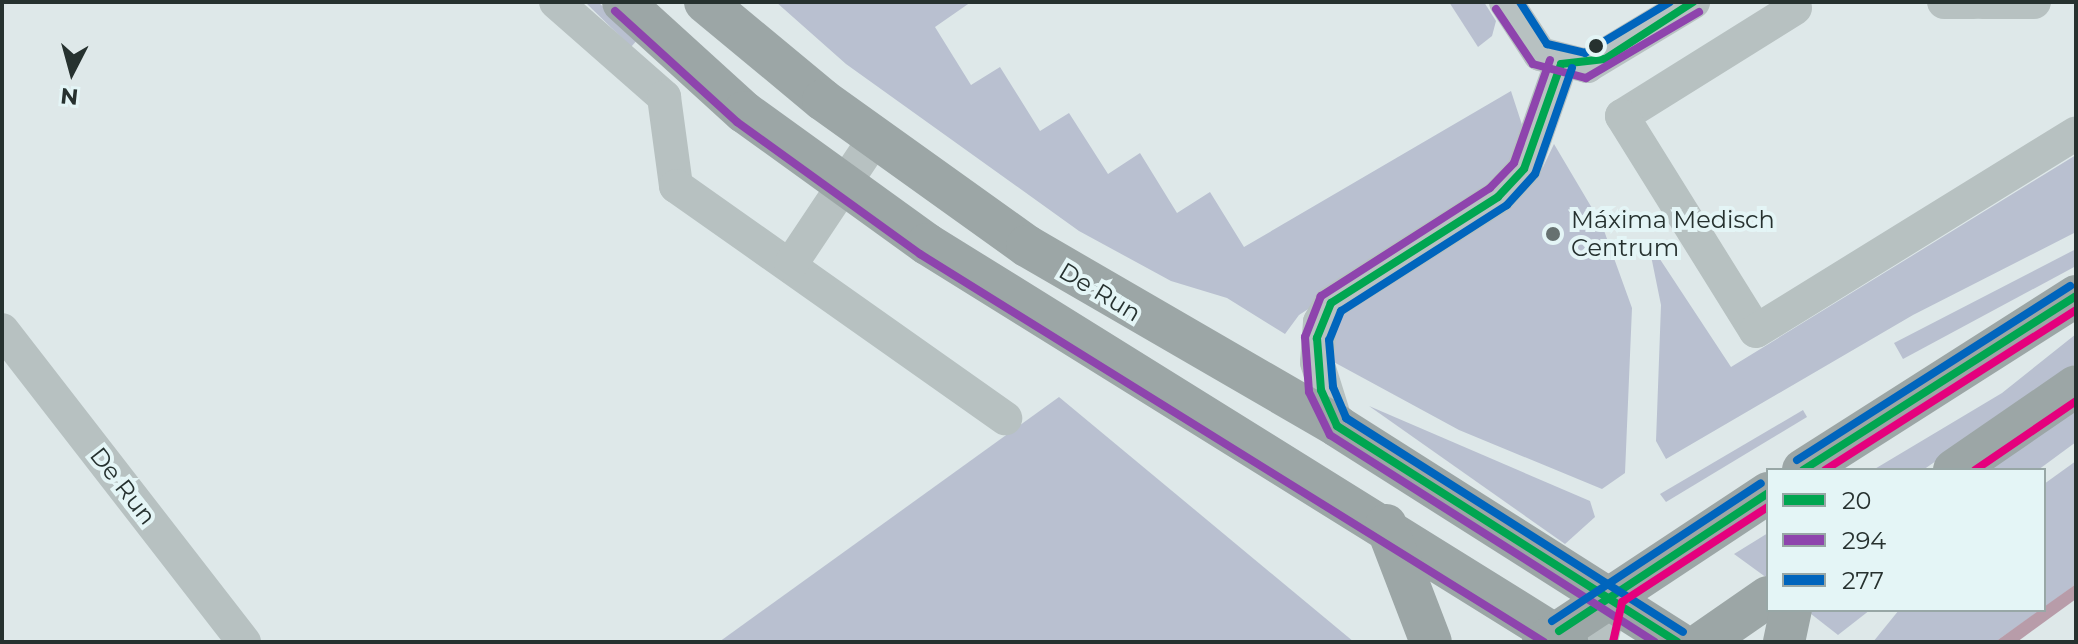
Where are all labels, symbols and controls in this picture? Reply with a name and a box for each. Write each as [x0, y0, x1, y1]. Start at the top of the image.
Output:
north arrow [32, 32, 112, 112]
unlabelled marker [1588, 38, 1604, 54]
text: N [59, 82, 80, 111]
place label: Máxima Medisch Centrum [1571, 206, 1775, 262]
marker: Máxima Medisch Centrum [1542, 223, 1564, 245]
street label: De Run [1054, 256, 1146, 328]
street label: De Run [84, 442, 162, 530]
legend [1766, 468, 2046, 612]
text: 20 [1842, 486, 1871, 515]
text: 294 [1842, 526, 1886, 555]
text: 277 [1842, 566, 1884, 595]

